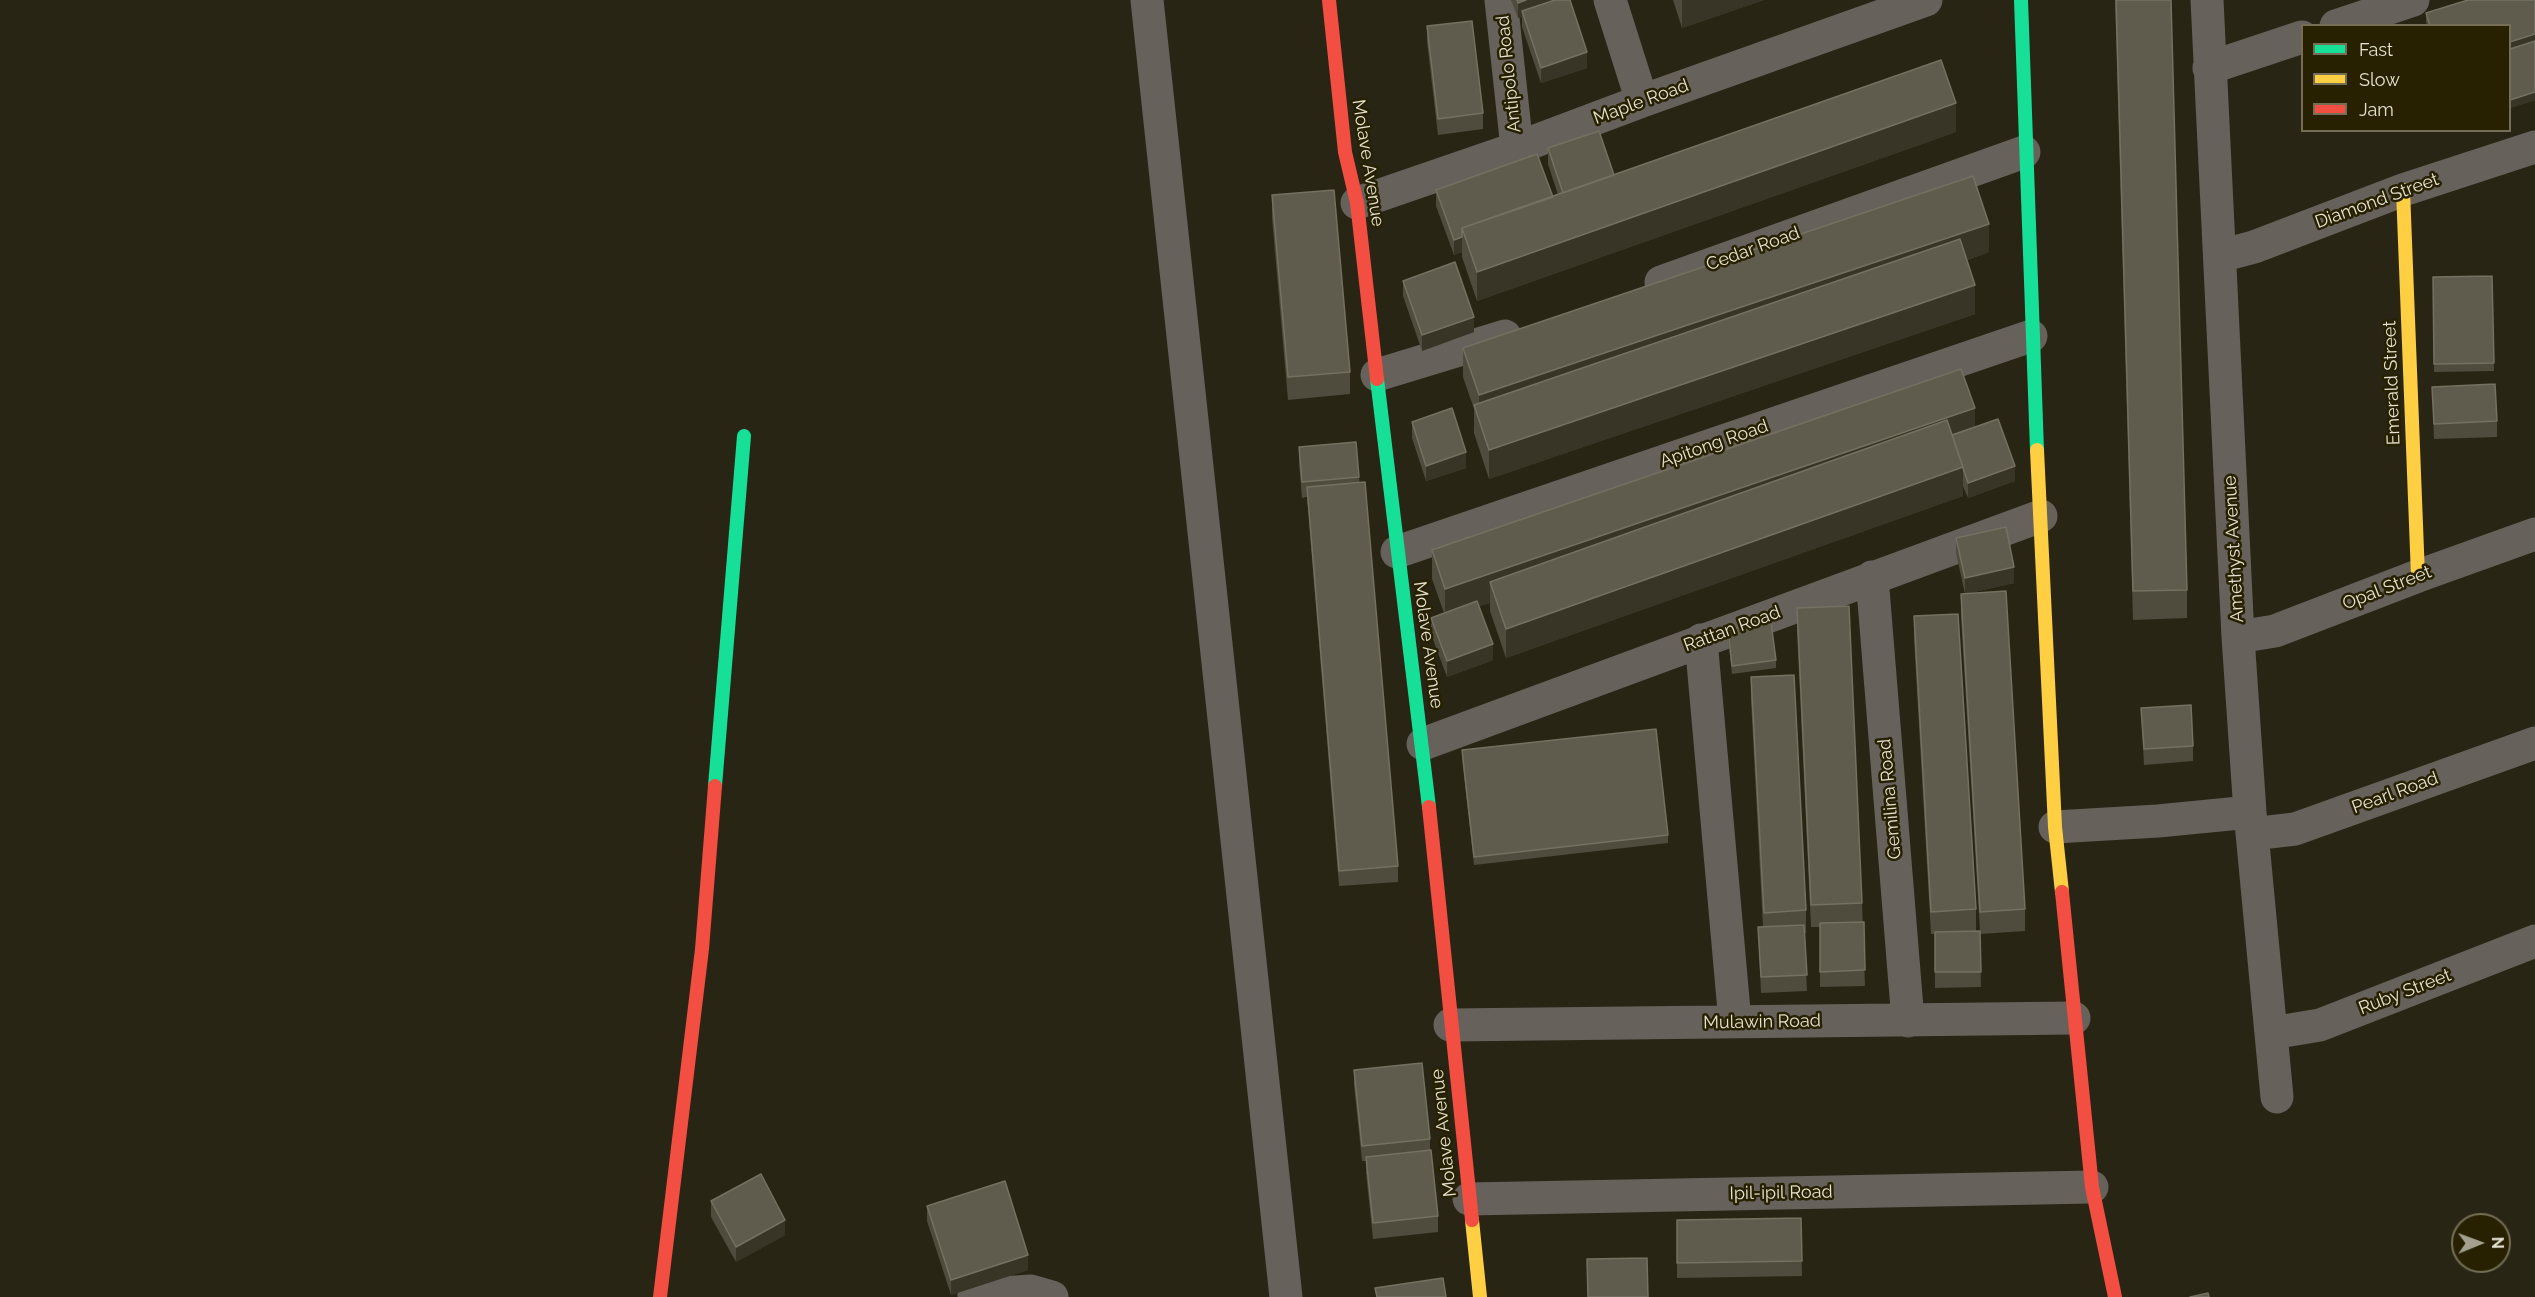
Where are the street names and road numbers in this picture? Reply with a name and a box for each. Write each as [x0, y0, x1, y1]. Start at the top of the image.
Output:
street label: Antipolo Road [1492, 14, 1526, 134]
street label: Maple Road [1590, 75, 1692, 129]
street label: Molave Avenue [1347, 98, 1389, 228]
street label: Diamond Street [2312, 169, 2442, 233]
street label: Cedar Road [1703, 222, 1803, 276]
street label: Emerald Street [2379, 320, 2405, 446]
street label: Apitong Road [1657, 415, 1771, 473]
street label: Amethyst Avenue [2219, 475, 2249, 623]
street label: Opal Street [2339, 561, 2435, 615]
street label: Molave Avenue [1408, 580, 1448, 710]
street label: Rattan Road [1681, 601, 1783, 657]
street label: Gemilina Road [1874, 738, 1906, 860]
street label: Pearl Road [2349, 767, 2441, 819]
street label: Ruby Street [2356, 964, 2454, 1020]
street label: Mulawin Road [1703, 1010, 1821, 1034]
street label: Molave Avenue [1427, 1068, 1461, 1198]
street label: Ipil-ipil Road [1729, 1181, 1833, 1205]

